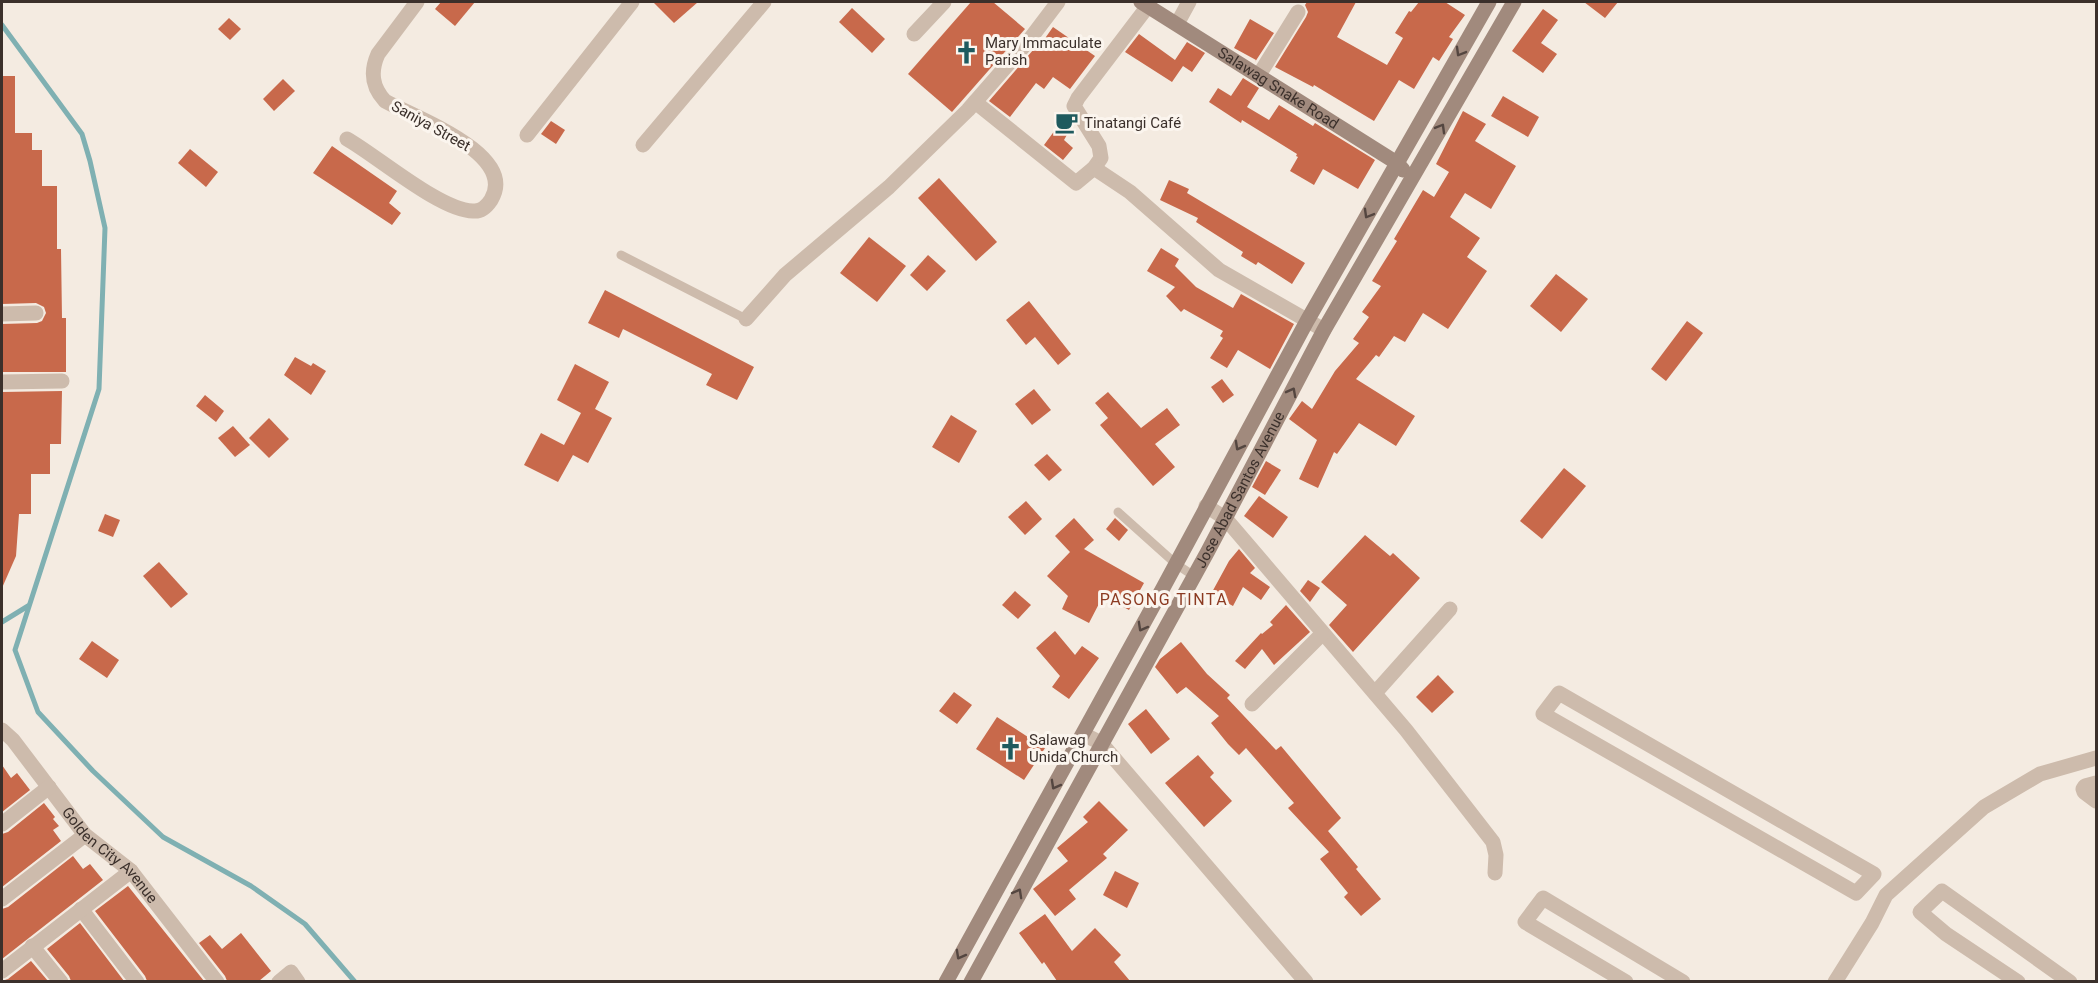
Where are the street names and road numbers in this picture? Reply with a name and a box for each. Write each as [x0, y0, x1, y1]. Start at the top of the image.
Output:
street label: Salawag Snake Road [1214, 43, 1342, 133]
street label: Saniya Street [388, 97, 474, 155]
street label: Jose Abad Santos Avenue [1191, 408, 1289, 571]
street label: Golden City Avenue [58, 804, 161, 907]

